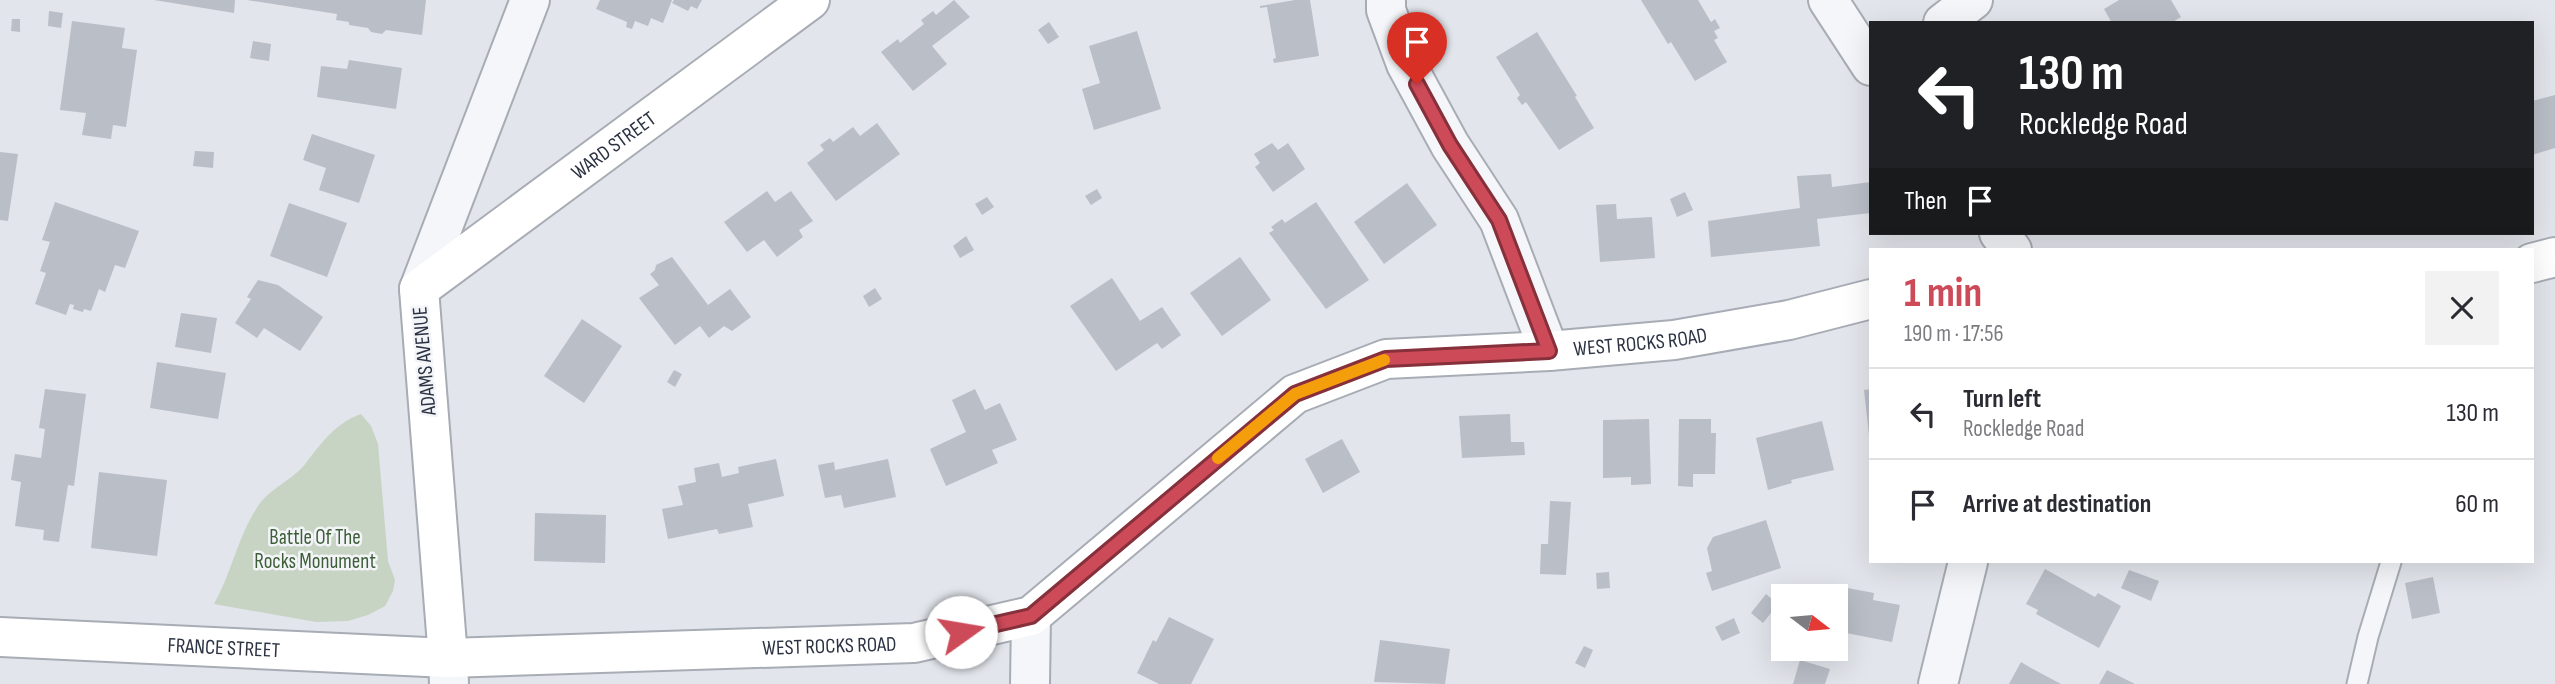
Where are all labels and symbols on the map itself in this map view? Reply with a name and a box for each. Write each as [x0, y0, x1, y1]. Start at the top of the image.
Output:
pin [1387, 12.0, 1447, 84]
street label: WARD STREET [567, 106, 661, 185]
street label: ADAMS AVENUE [407, 306, 442, 417]
street label: WEST ROCKS ROAD [1572, 323, 1709, 362]
park label: Battle Of The Rocks Monument [254, 525, 376, 574]
north arrow [1771, 584, 1848, 662]
position arrow [924, 595, 998, 669]
street label: WEST ROCKS ROAD [762, 632, 897, 661]
street label: FRANCE STREET [167, 633, 281, 663]

